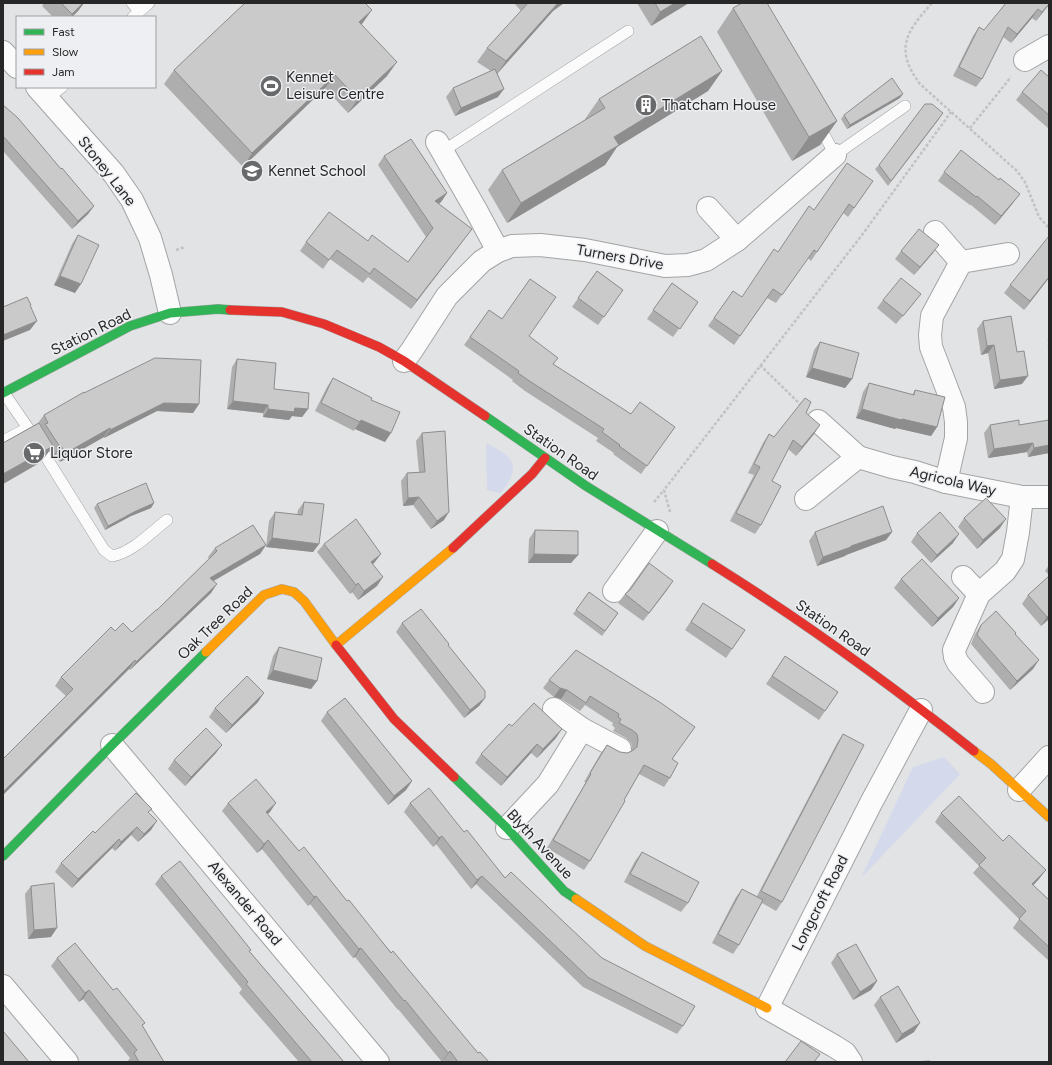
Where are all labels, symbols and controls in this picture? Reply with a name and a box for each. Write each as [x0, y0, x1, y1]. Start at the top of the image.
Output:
legend [16, 16, 156, 88]
text: Fast [52, 25, 75, 39]
text: Slow [52, 45, 79, 59]
text: Jam [52, 65, 75, 79]
place label: Kennet Leisure Centre [286, 68, 384, 103]
sports icon: Kennet Leisure Centre [258, 73, 284, 99]
building icon: Thatcham House [633, 92, 659, 118]
place label: Thatcham House [662, 96, 776, 114]
street label: Stoney Lane [74, 133, 140, 209]
school or university icon: Kennet School [239, 158, 265, 184]
place label: Kennet School [268, 162, 366, 180]
street label: Turners Drive [575, 240, 665, 274]
street label: Station Road [48, 305, 134, 359]
street label: Station Road [520, 420, 602, 484]
supermarket icon: Liquor Store [21, 440, 47, 466]
place label: Liquor Store [50, 444, 133, 462]
street label: Agricola Way [908, 462, 998, 500]
street label: Oak Tree Road [174, 583, 256, 663]
street label: Station Road [792, 596, 874, 660]
street label: Blyth Avenue [503, 805, 577, 883]
street label: Longcroft Road [788, 852, 852, 954]
street label: Alexander Road [204, 857, 286, 949]

